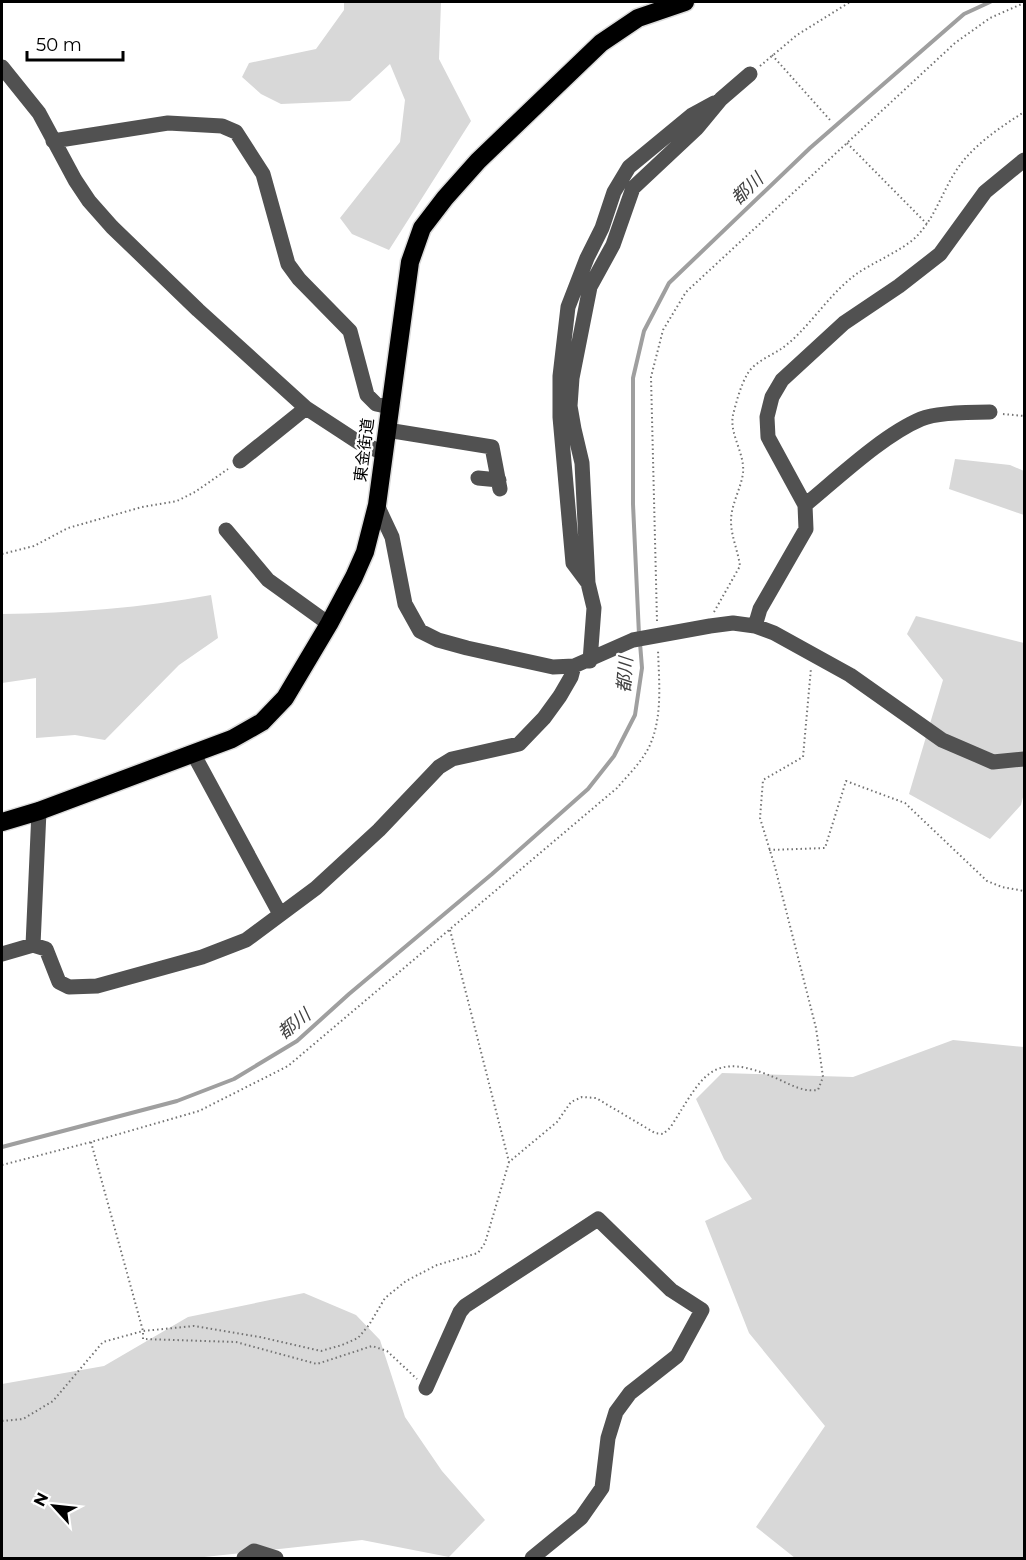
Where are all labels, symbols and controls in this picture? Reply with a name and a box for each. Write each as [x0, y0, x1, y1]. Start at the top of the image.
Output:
scale bar [27, 24, 123, 62]
text: 50 m [36, 34, 82, 56]
water label: 都川 [726, 167, 769, 209]
street label: 東金街道 [351, 417, 377, 483]
water label: 都川 [613, 654, 637, 694]
water label: 都川 [273, 1003, 316, 1044]
north arrow [24, 1476, 84, 1536]
text: N [30, 1489, 52, 1509]

